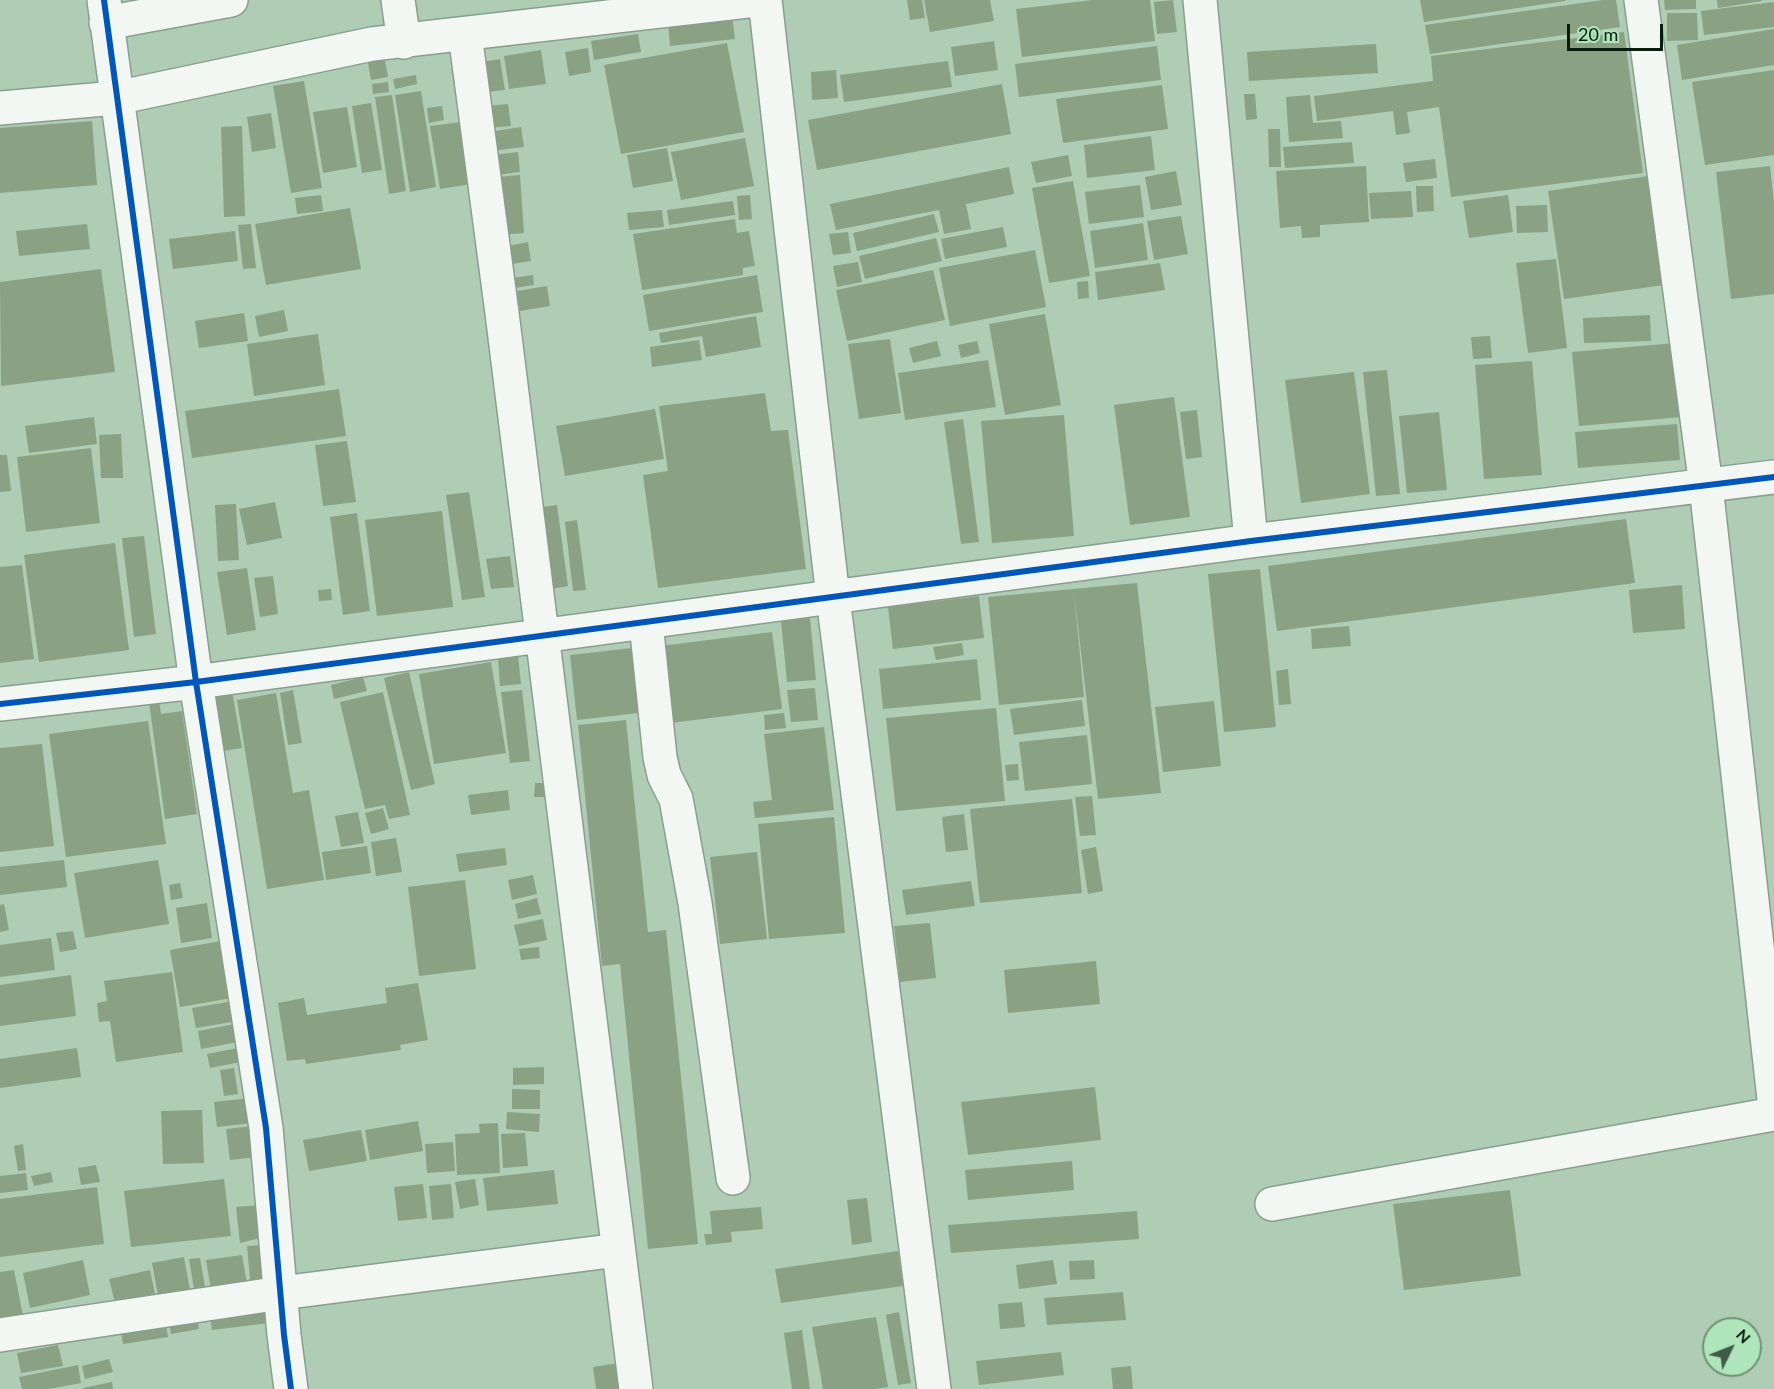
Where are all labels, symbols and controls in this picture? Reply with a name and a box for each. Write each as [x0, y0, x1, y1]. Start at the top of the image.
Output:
scale bar [1570, 12, 1666, 50]
text: 20 m [1578, 23, 1618, 45]
north arrow [1702, 1317, 1762, 1377]
text: N [1733, 1325, 1755, 1347]

